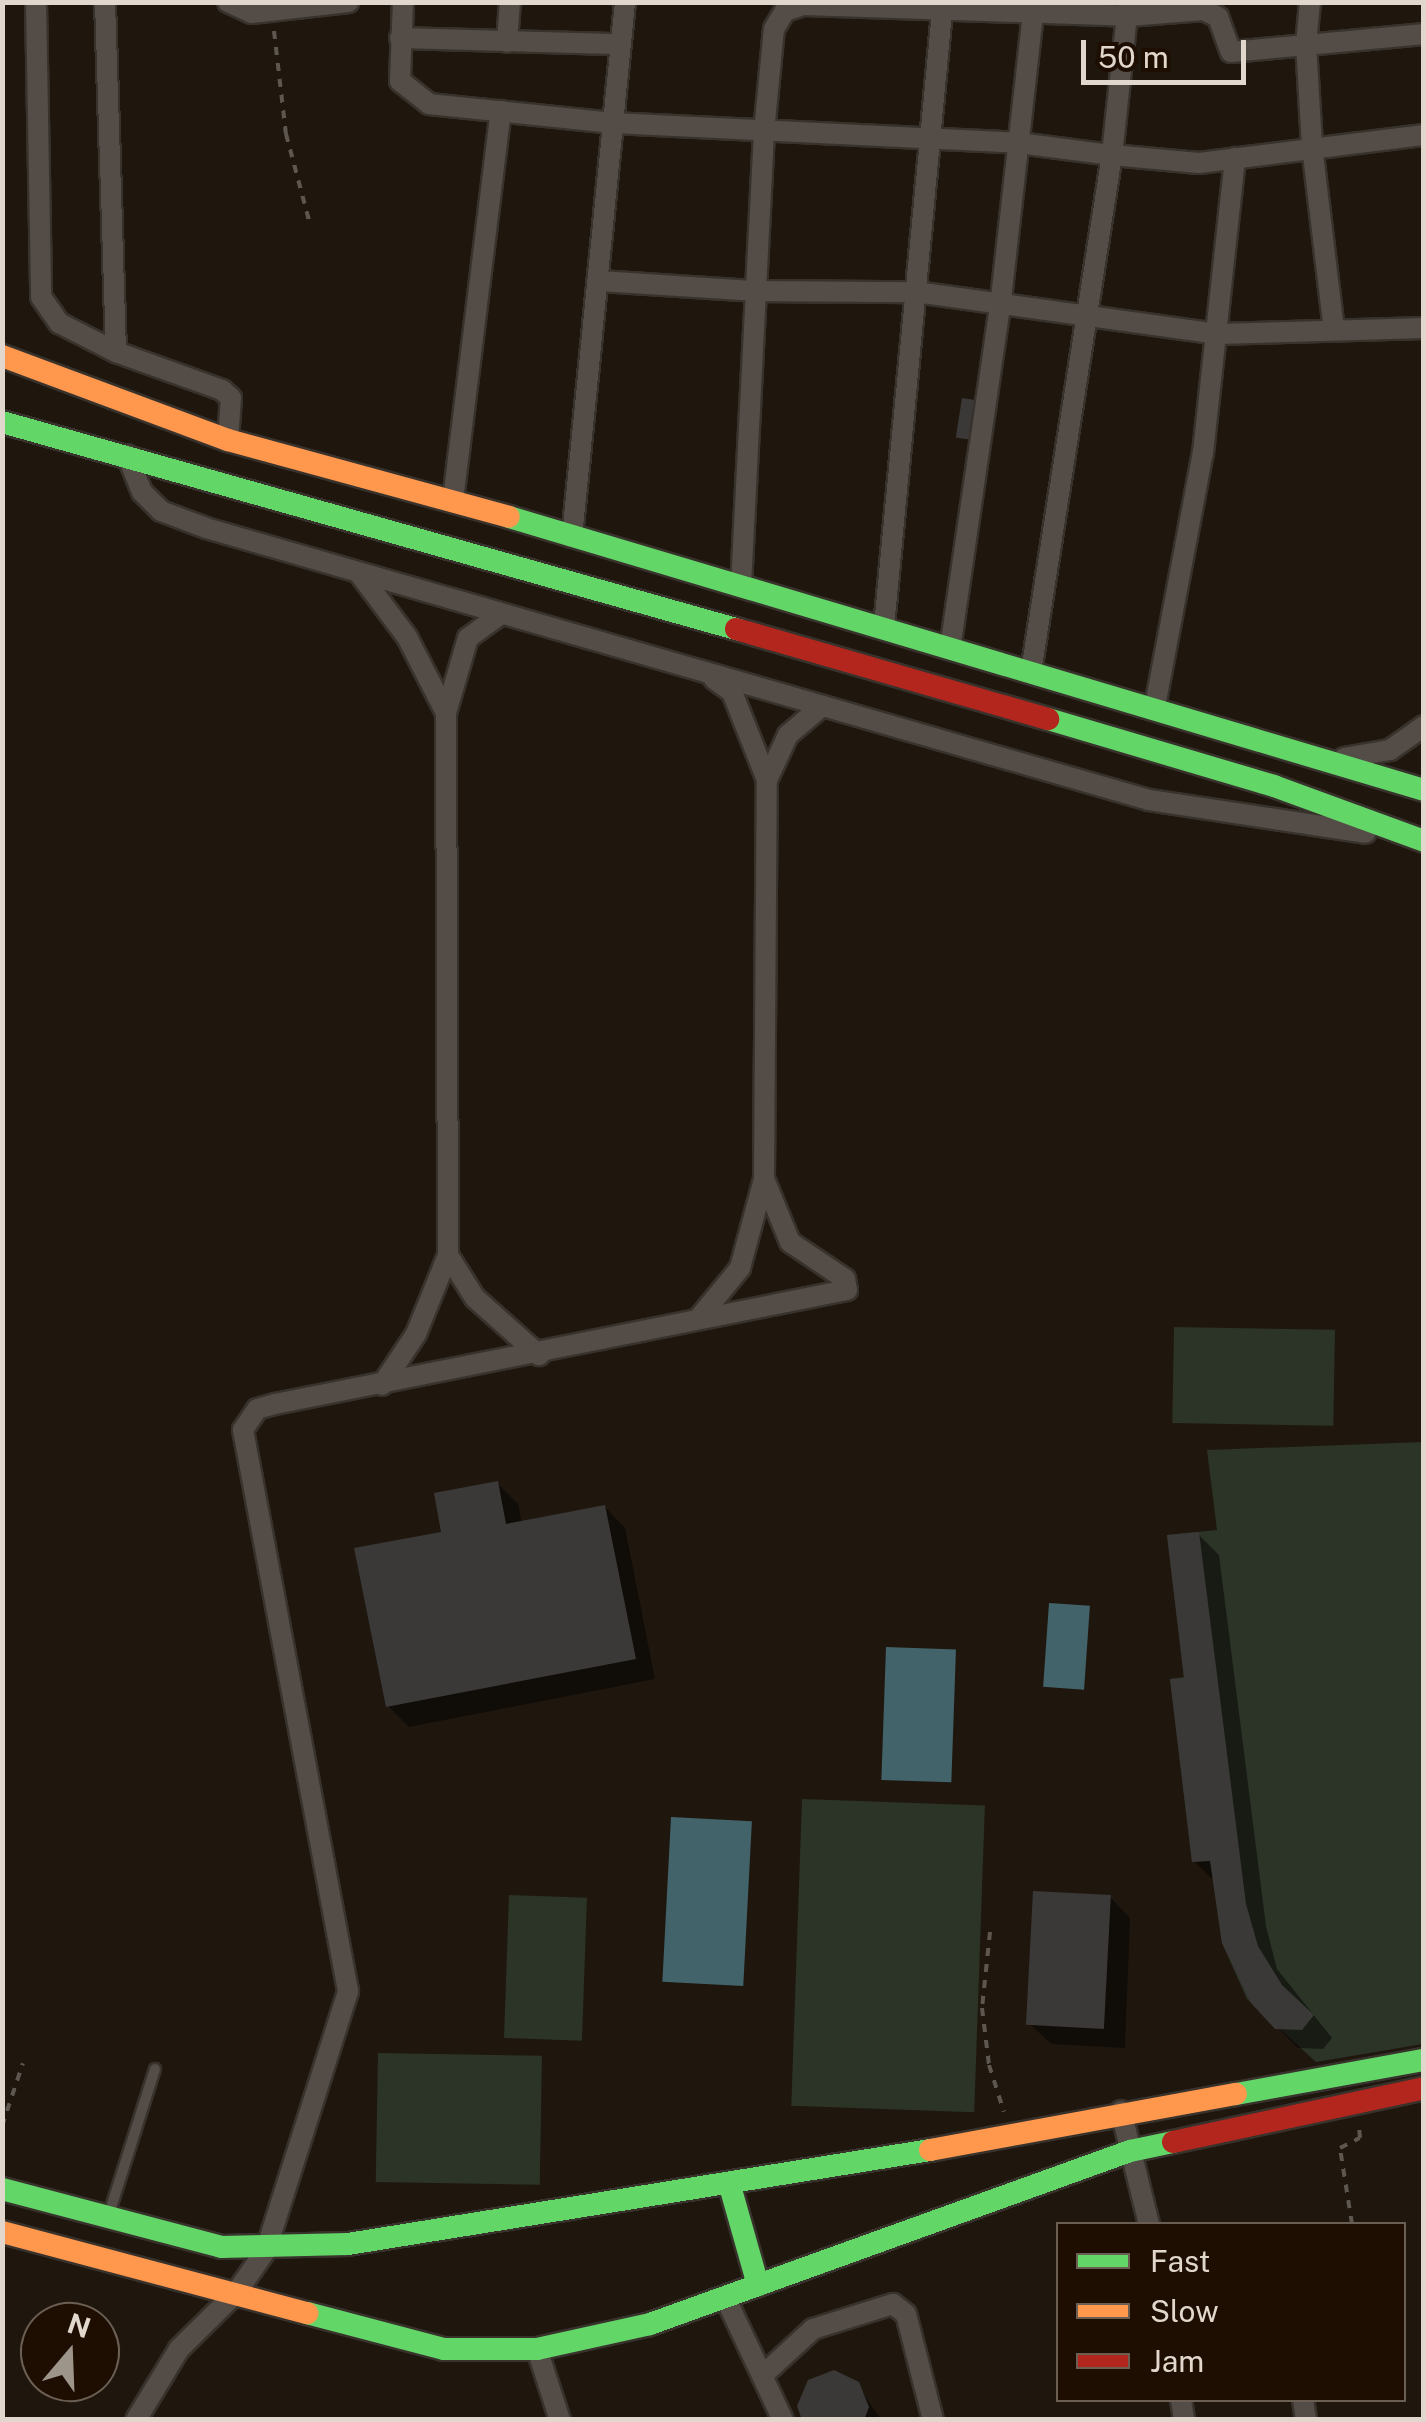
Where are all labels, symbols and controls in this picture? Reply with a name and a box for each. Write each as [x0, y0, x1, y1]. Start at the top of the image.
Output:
scale bar [1086, 20, 1251, 82]
text: 50 m [1098, 39, 1169, 75]
legend [1056, 2222, 1406, 2402]
text: Fast [1150, 2243, 1210, 2279]
text: Slow [1150, 2293, 1219, 2329]
north arrow [20, 2302, 120, 2402]
text: N [64, 2306, 95, 2344]
text: Jam [1150, 2343, 1204, 2379]

